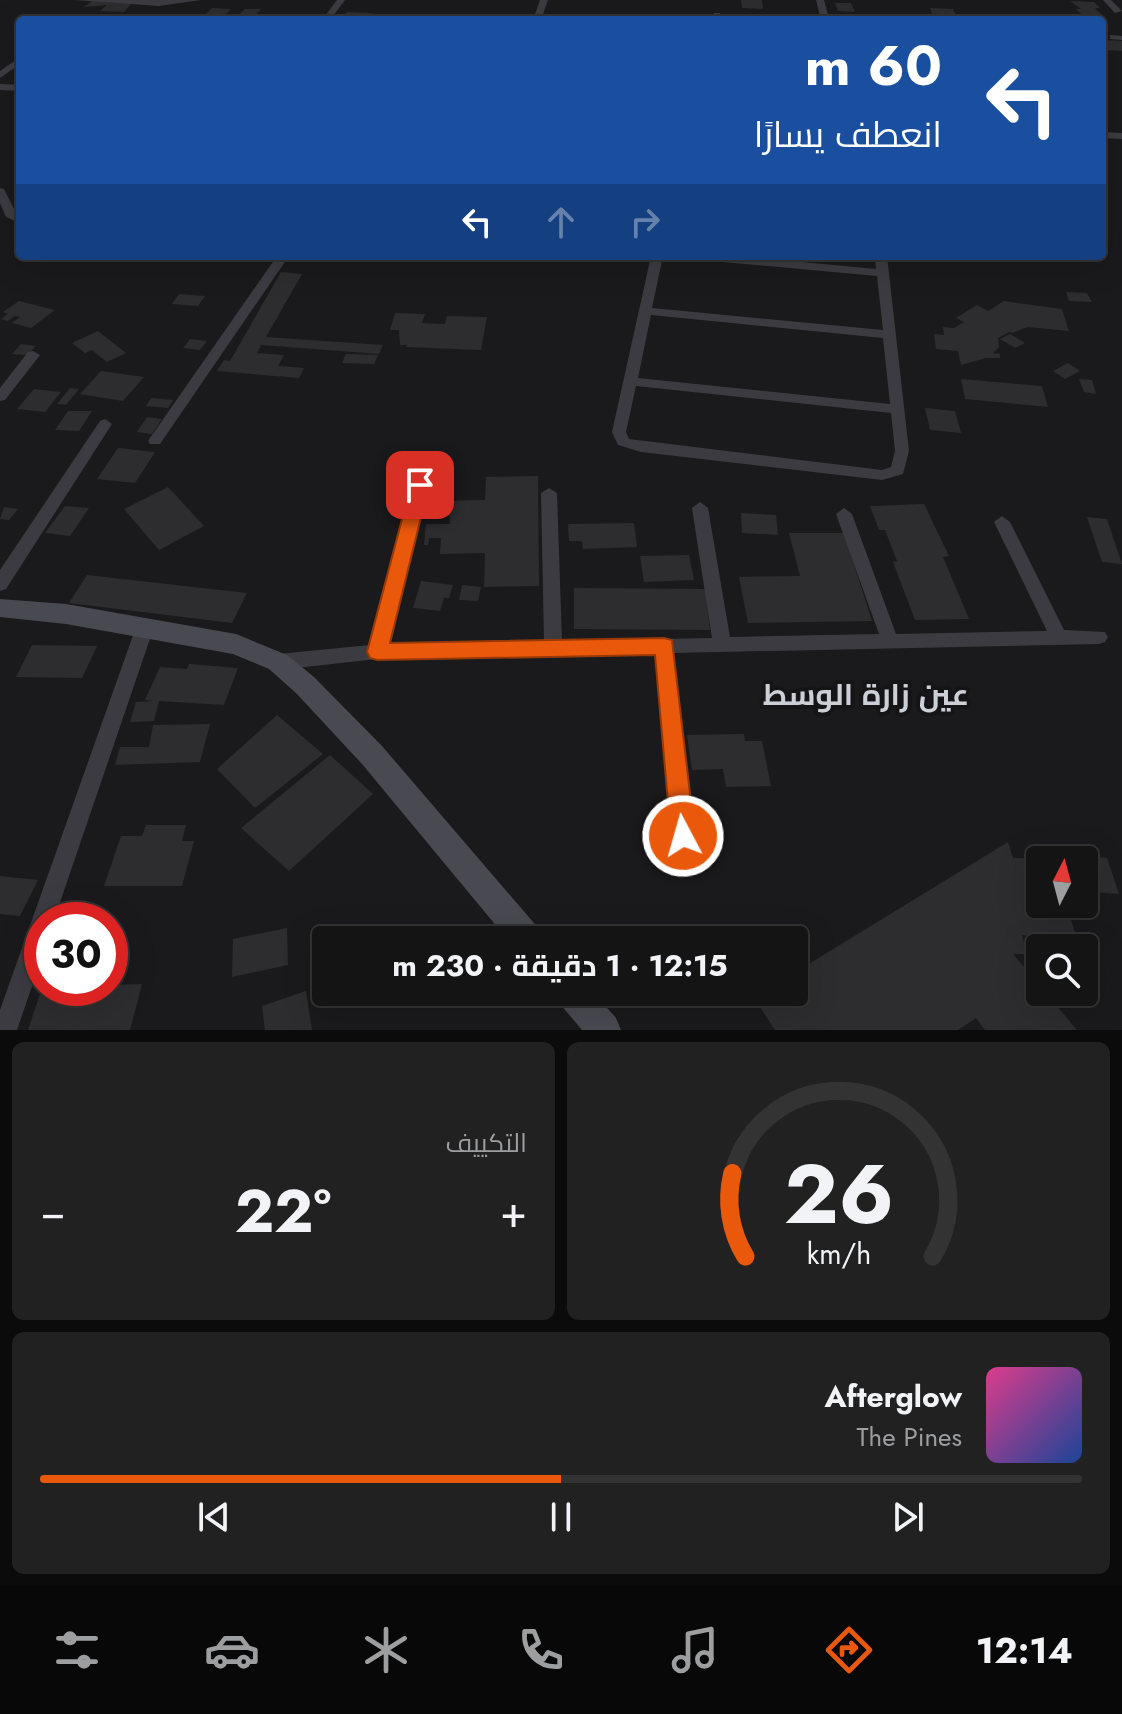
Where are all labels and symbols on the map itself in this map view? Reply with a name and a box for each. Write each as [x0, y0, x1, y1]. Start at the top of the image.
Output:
pin [386, 451, 454, 519]
district label: عين زارة الوسط [763, 673, 969, 716]
position arrow [641, 794, 725, 878]
north arrow [1026, 846, 1098, 918]
speed limit sign: 30 [24, 902, 128, 1006]

